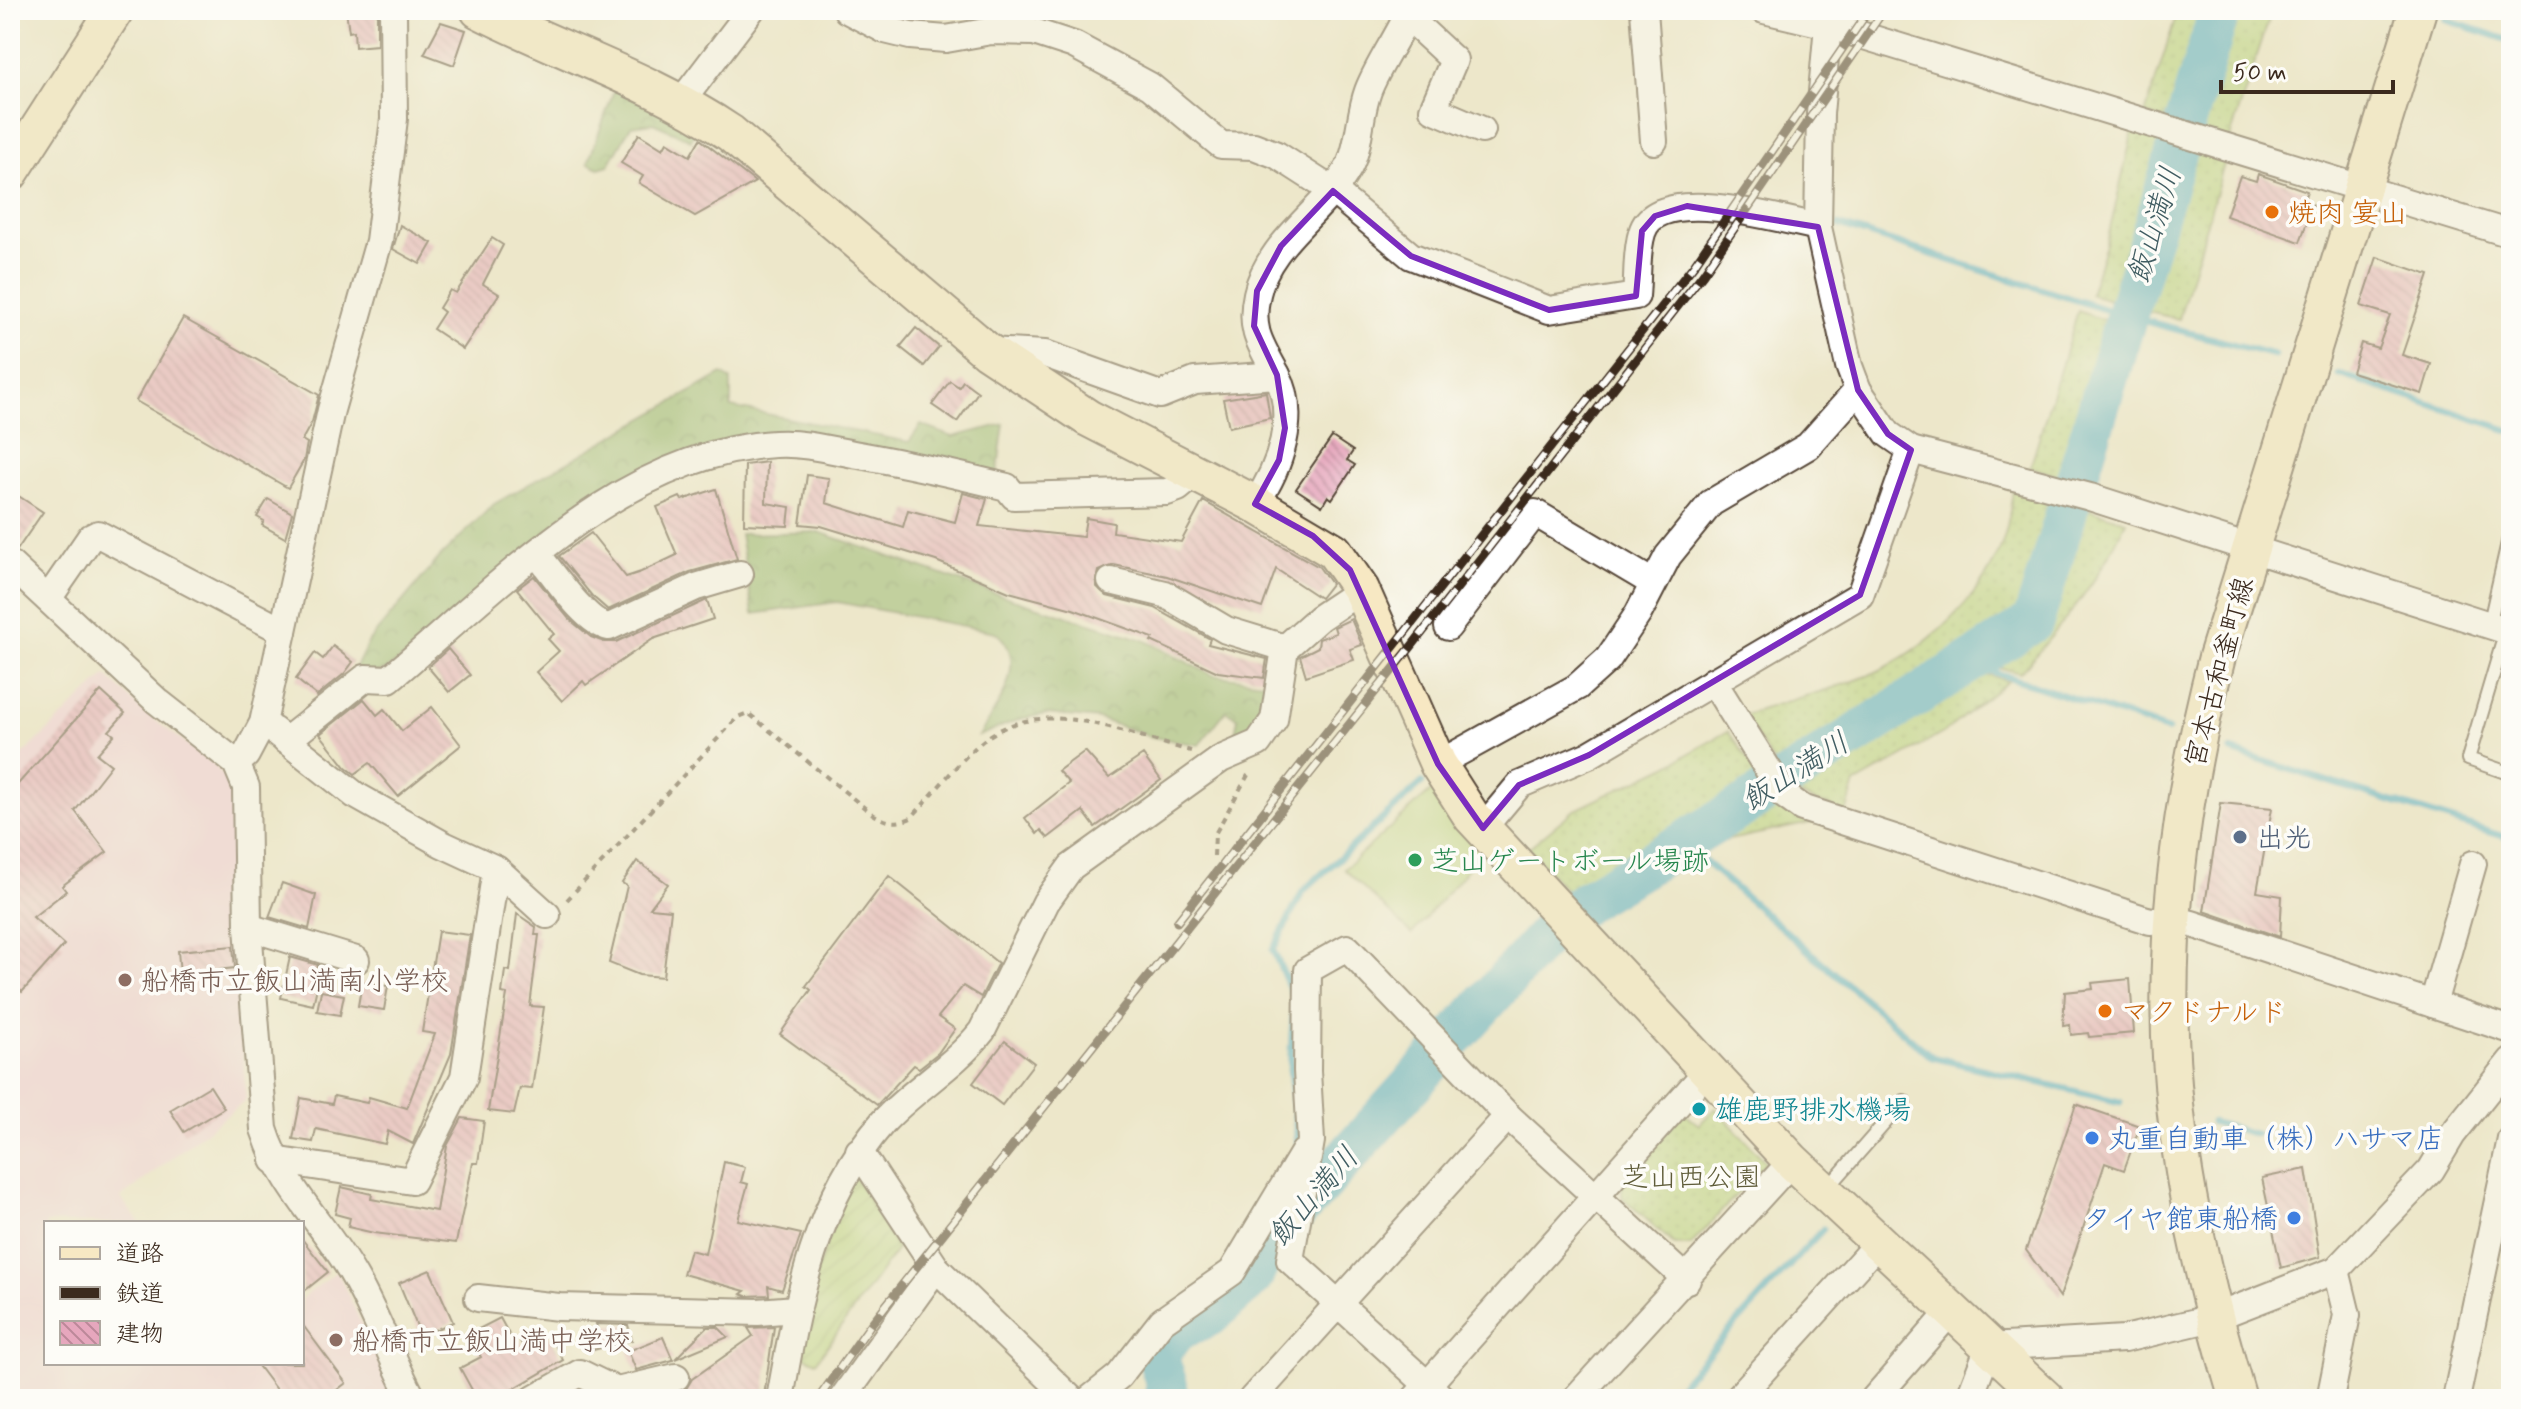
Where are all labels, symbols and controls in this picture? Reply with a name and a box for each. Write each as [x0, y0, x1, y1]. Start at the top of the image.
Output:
scale bar [2221, 44, 2393, 94]
text: 50 m [2233, 58, 2287, 89]
water label: 飯山満川 [2119, 162, 2192, 289]
place label: 焼肉 宴山 [2288, 196, 2408, 233]
marker: 焼肉 宴山 [2263, 203, 2281, 221]
street label: 宮本古和釜町線 [2177, 573, 2264, 772]
water label: 飯山満川 [1735, 724, 1857, 821]
place label: 出光 [2256, 821, 2312, 858]
marker: 出光 [2231, 828, 2249, 846]
place label: 芝山ゲートボール場跡 [1431, 844, 1709, 881]
marker: 芝山ゲートボール場跡 [1406, 851, 1424, 869]
place label: 船橋市立飯山満南小学校 [141, 964, 449, 1001]
marker: 船橋市立飯山満南小学校 [116, 971, 134, 989]
place label: マクドナルド [2121, 995, 2287, 1032]
marker: マクドナルド [2096, 1002, 2114, 1020]
place label: 雄鹿野排水機場 [1715, 1093, 1911, 1130]
marker: 雄鹿野排水機場 [1690, 1100, 1708, 1118]
place label: 丸重自動車（株）ハサマ店 [2108, 1122, 2444, 1159]
marker: 丸重自動車（株）ハサマ店 [2083, 1129, 2101, 1147]
water label: 飯山満川 [1260, 1139, 1368, 1255]
park label: 芝山西公園 [1621, 1160, 1761, 1197]
place label: タイヤ館東船橋 [2083, 1202, 2278, 1239]
marker: タイヤ館東船橋 [2285, 1209, 2303, 1227]
legend [44, 1221, 304, 1365]
text: 道路 [116, 1239, 164, 1270]
text: 鉄道 [116, 1279, 164, 1310]
text: 建物 [116, 1319, 164, 1350]
place label: 船橋市立飯山満中学校 [352, 1324, 632, 1361]
marker: 船橋市立飯山満中学校 [327, 1331, 345, 1349]

